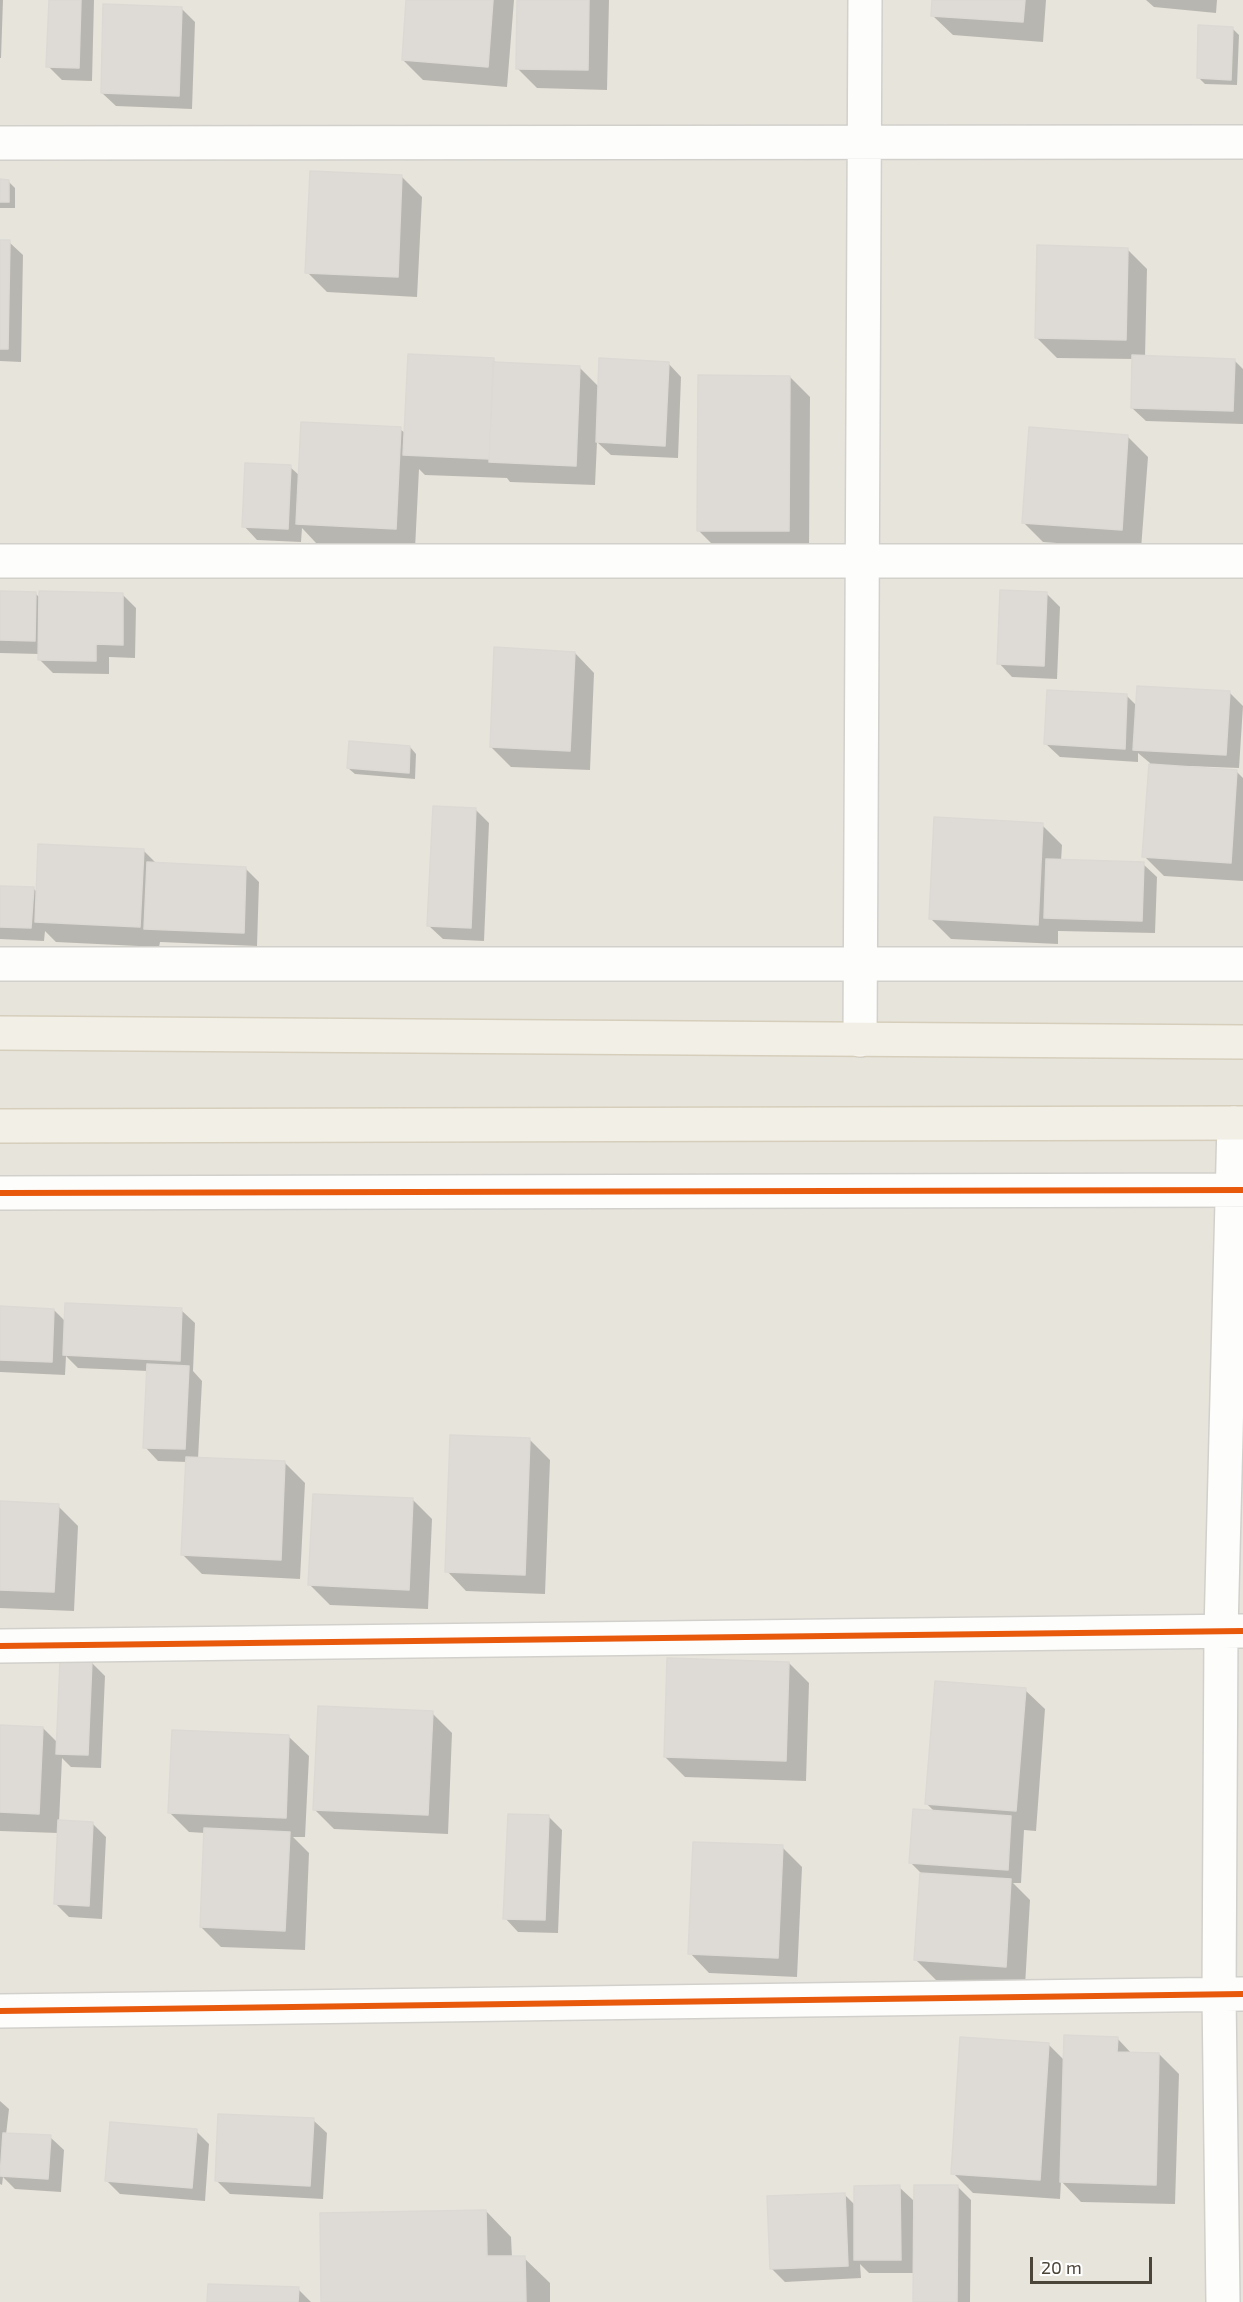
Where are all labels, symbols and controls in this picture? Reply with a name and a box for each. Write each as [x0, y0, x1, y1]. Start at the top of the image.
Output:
scale bar [1033, 2245, 1154, 2283]
text: 20 m [1041, 2256, 1082, 2278]

